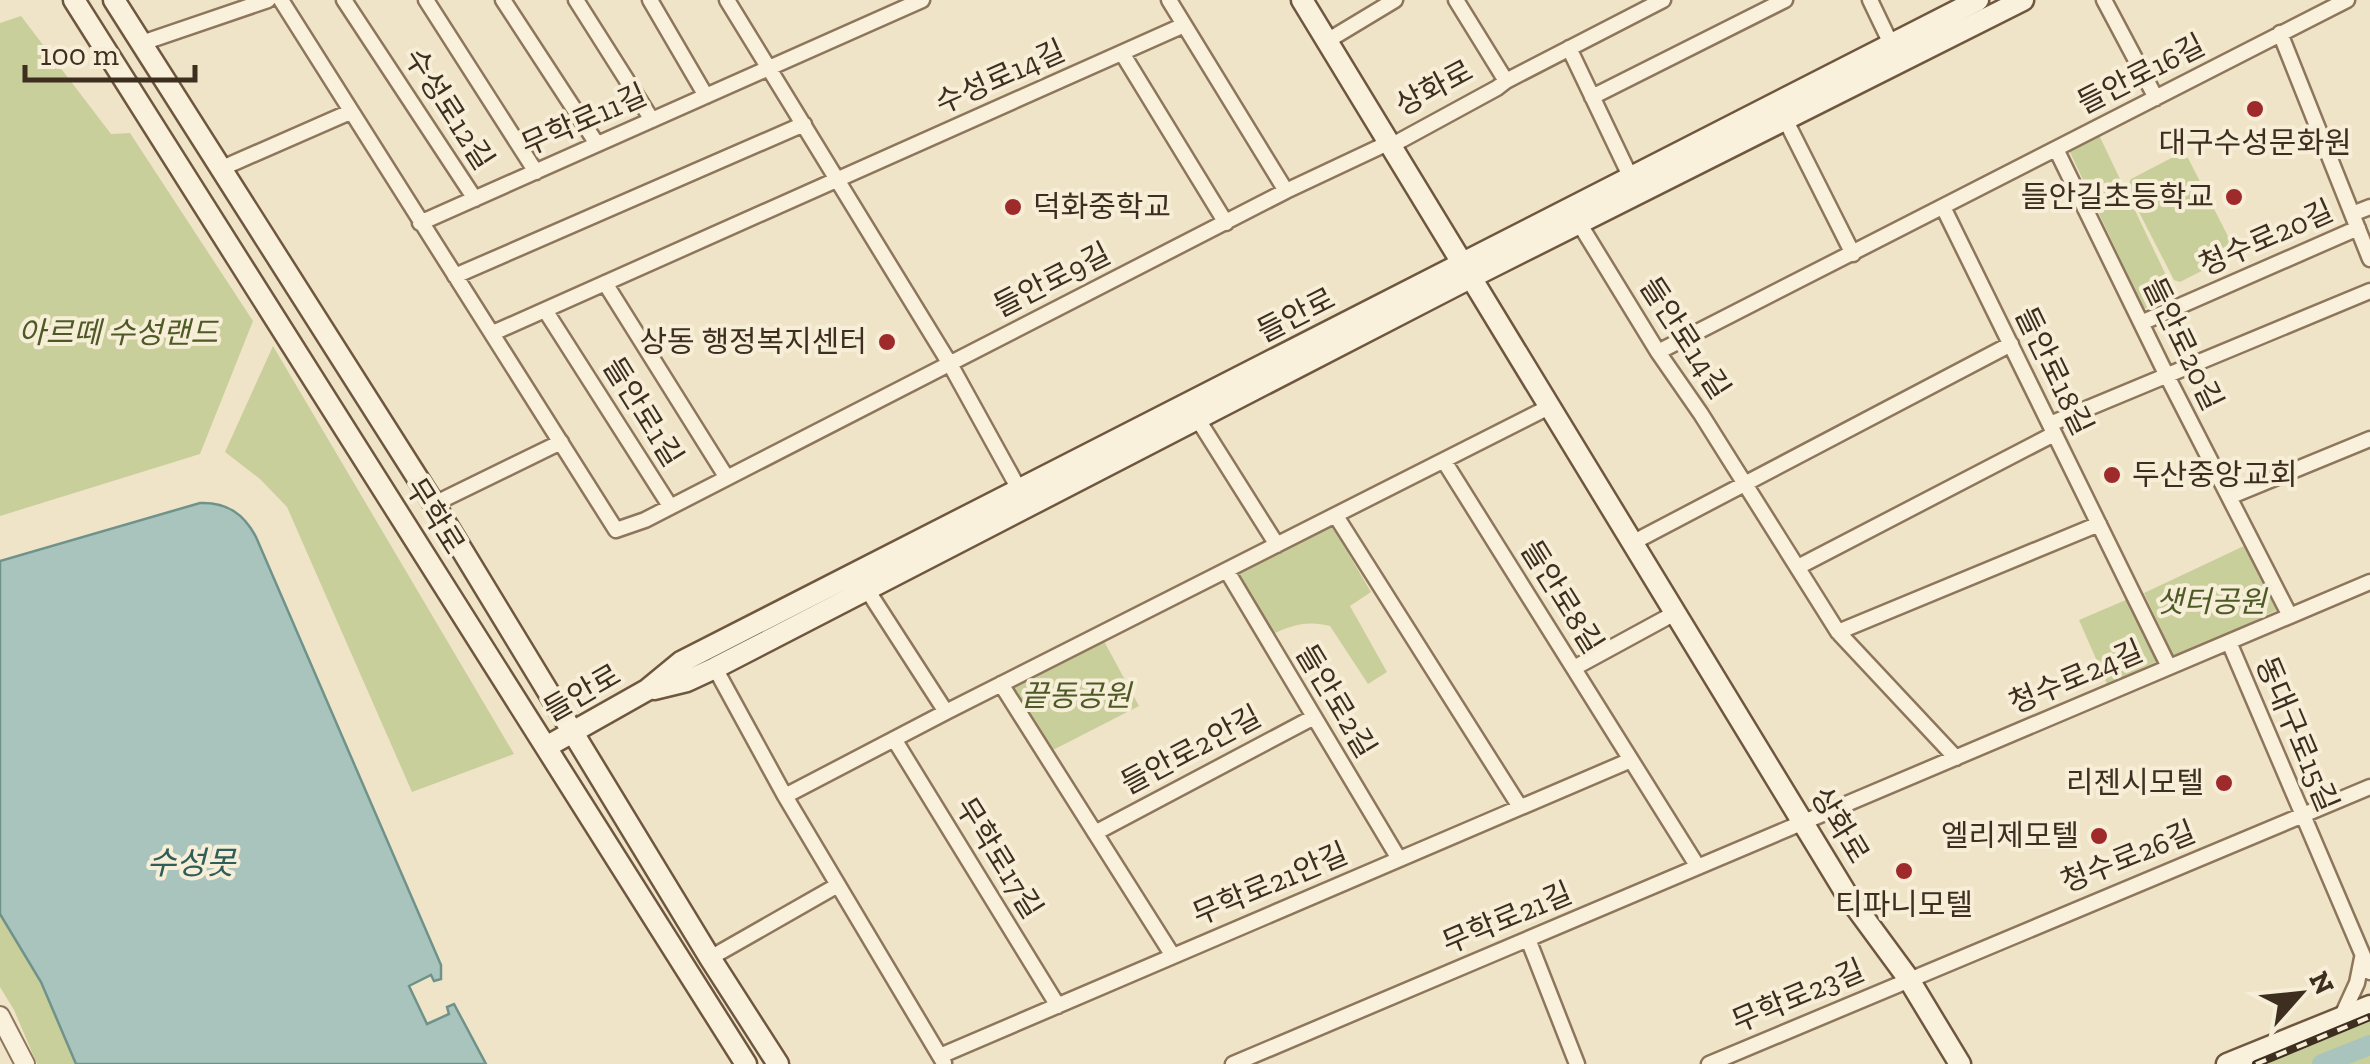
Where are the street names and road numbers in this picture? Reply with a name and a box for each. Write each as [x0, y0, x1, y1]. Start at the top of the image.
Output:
street label: 들안로16길 [2071, 27, 2211, 121]
street label: 수성로14길 [930, 32, 1070, 122]
street label: 수성로12길 [396, 42, 502, 176]
street label: 상화로 [1389, 53, 1479, 123]
street label: 무학로11길 [516, 76, 652, 164]
street label: 청수로20길 [2193, 192, 2339, 284]
street label: 들안로9길 [988, 235, 1116, 325]
street label: 들안로14길 [1632, 270, 1738, 406]
street label: 들안로20길 [2135, 272, 2231, 416]
street label: 들안로 [1251, 280, 1341, 350]
street label: 들안로18길 [2008, 301, 2100, 441]
street label: 들안로1길 [595, 351, 691, 473]
street label: 무학로 [398, 471, 472, 561]
street label: 들안로8길 [1513, 534, 1611, 660]
street label: 청수로24길 [2004, 633, 2148, 721]
street label: 들안로2길 [1288, 638, 1384, 764]
street label: 동대구로15길 [2248, 651, 2346, 817]
street label: 들안로 [537, 657, 627, 729]
street label: 들안로2안길 [1115, 698, 1267, 802]
street label: 상화로 [1803, 780, 1877, 870]
street label: 무학로17길 [948, 791, 1050, 925]
street label: 청수로26길 [2056, 814, 2200, 900]
street label: 무학로21안길 [1187, 835, 1353, 933]
street label: 무학로21길 [1437, 875, 1577, 961]
street label: 무학로23길 [1726, 952, 1870, 1040]

